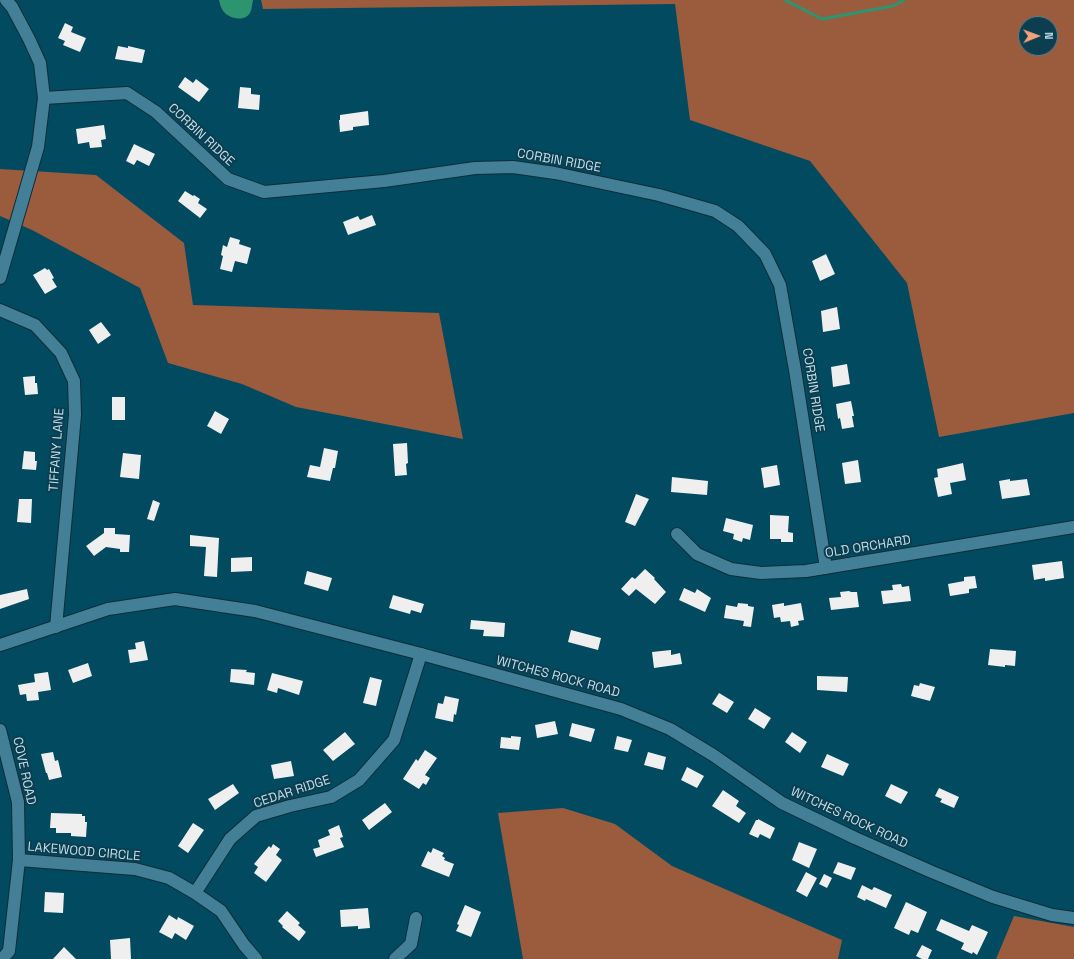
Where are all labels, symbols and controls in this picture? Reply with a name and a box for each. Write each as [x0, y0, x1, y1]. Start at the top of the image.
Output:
north arrow [1018, 16, 1058, 56]
text: N [1042, 32, 1056, 40]
street label: CORBIN RIDGE [165, 100, 237, 170]
street label: CORBIN RIDGE [516, 146, 602, 176]
street label: CORBIN RIDGE [799, 347, 827, 433]
street label: TIFFANY LANE [46, 408, 68, 492]
street label: OLD ORCHARD [824, 533, 912, 561]
street label: WITCHES ROCK ROAD [494, 653, 622, 701]
street label: COVE ROAD [9, 736, 39, 806]
street label: CEDAR RIDGE [252, 772, 332, 812]
street label: WITCHES ROCK ROAD [788, 784, 910, 852]
street label: LAKEWOOD CIRCLE [27, 839, 141, 865]

